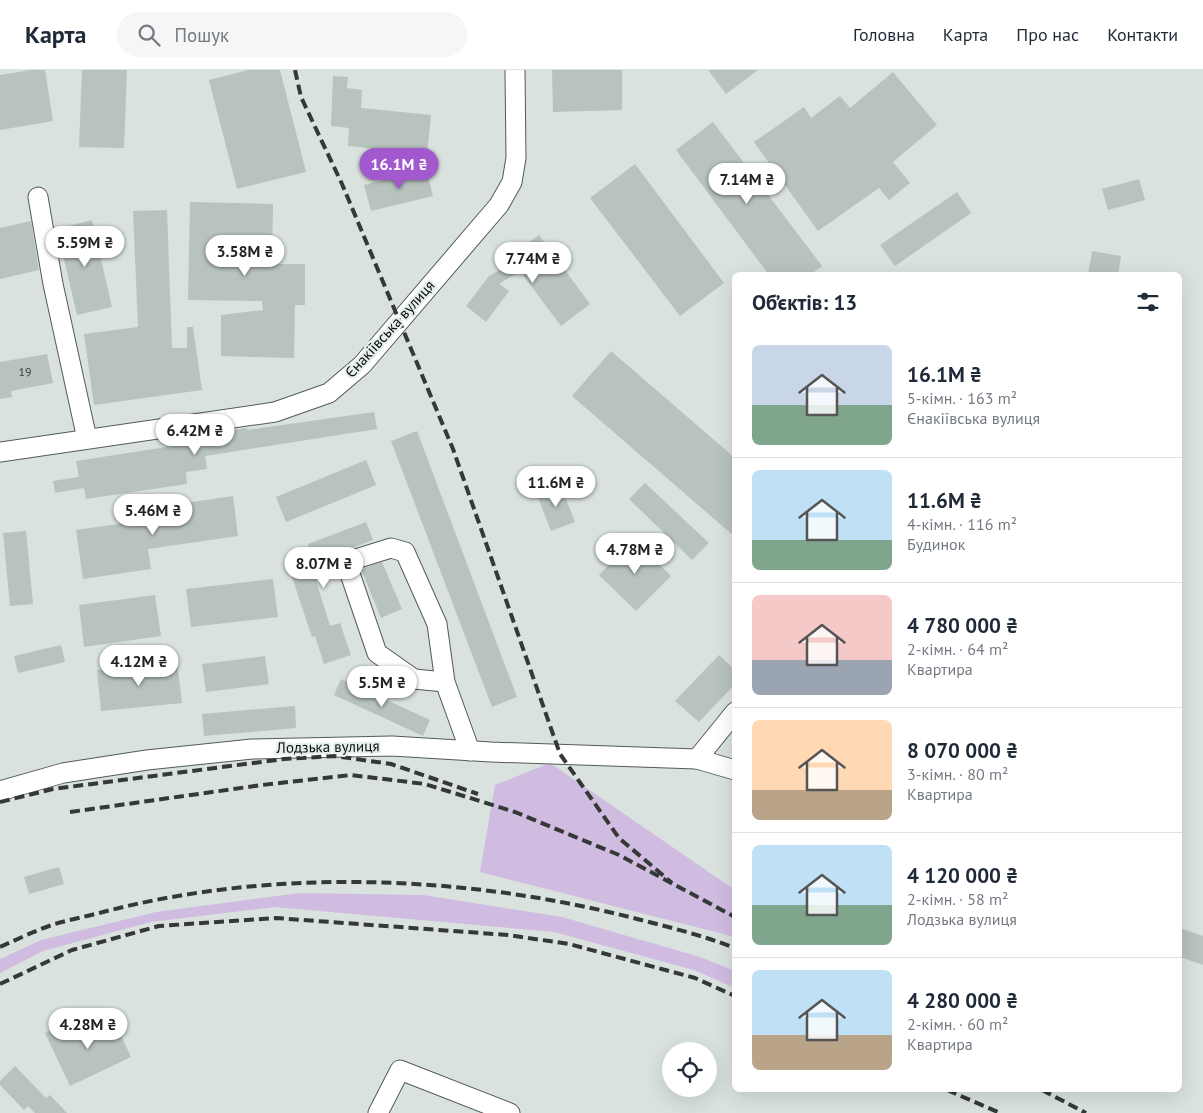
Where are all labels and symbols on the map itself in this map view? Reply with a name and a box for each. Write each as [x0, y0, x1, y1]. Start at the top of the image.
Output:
pin: 16.1M ₴ [353, 148, 445, 190]
pin: 7.14M ₴ [701, 162, 793, 205]
pin: 5.59M ₴ [39, 226, 131, 268]
pin: 3.58M ₴ [199, 234, 291, 277]
pin: 7.74M ₴ [487, 242, 579, 284]
street label: Єнакіївська вулиця [341, 276, 438, 381]
house number: 19 [18, 364, 32, 379]
pin: 6.42M ₴ [149, 414, 241, 456]
pin: 11.6M ₴ [510, 466, 602, 508]
pin: 5.46M ₴ [107, 494, 199, 536]
pin: 4.78M ₴ [589, 532, 681, 575]
pin: 8.07M ₴ [278, 546, 370, 589]
pin: 4.12M ₴ [93, 644, 185, 687]
pin: 5.5M ₴ [341, 666, 423, 708]
street label: Лодзька вулиця [275, 736, 380, 757]
pin: 4.28M ₴ [42, 1008, 134, 1050]

